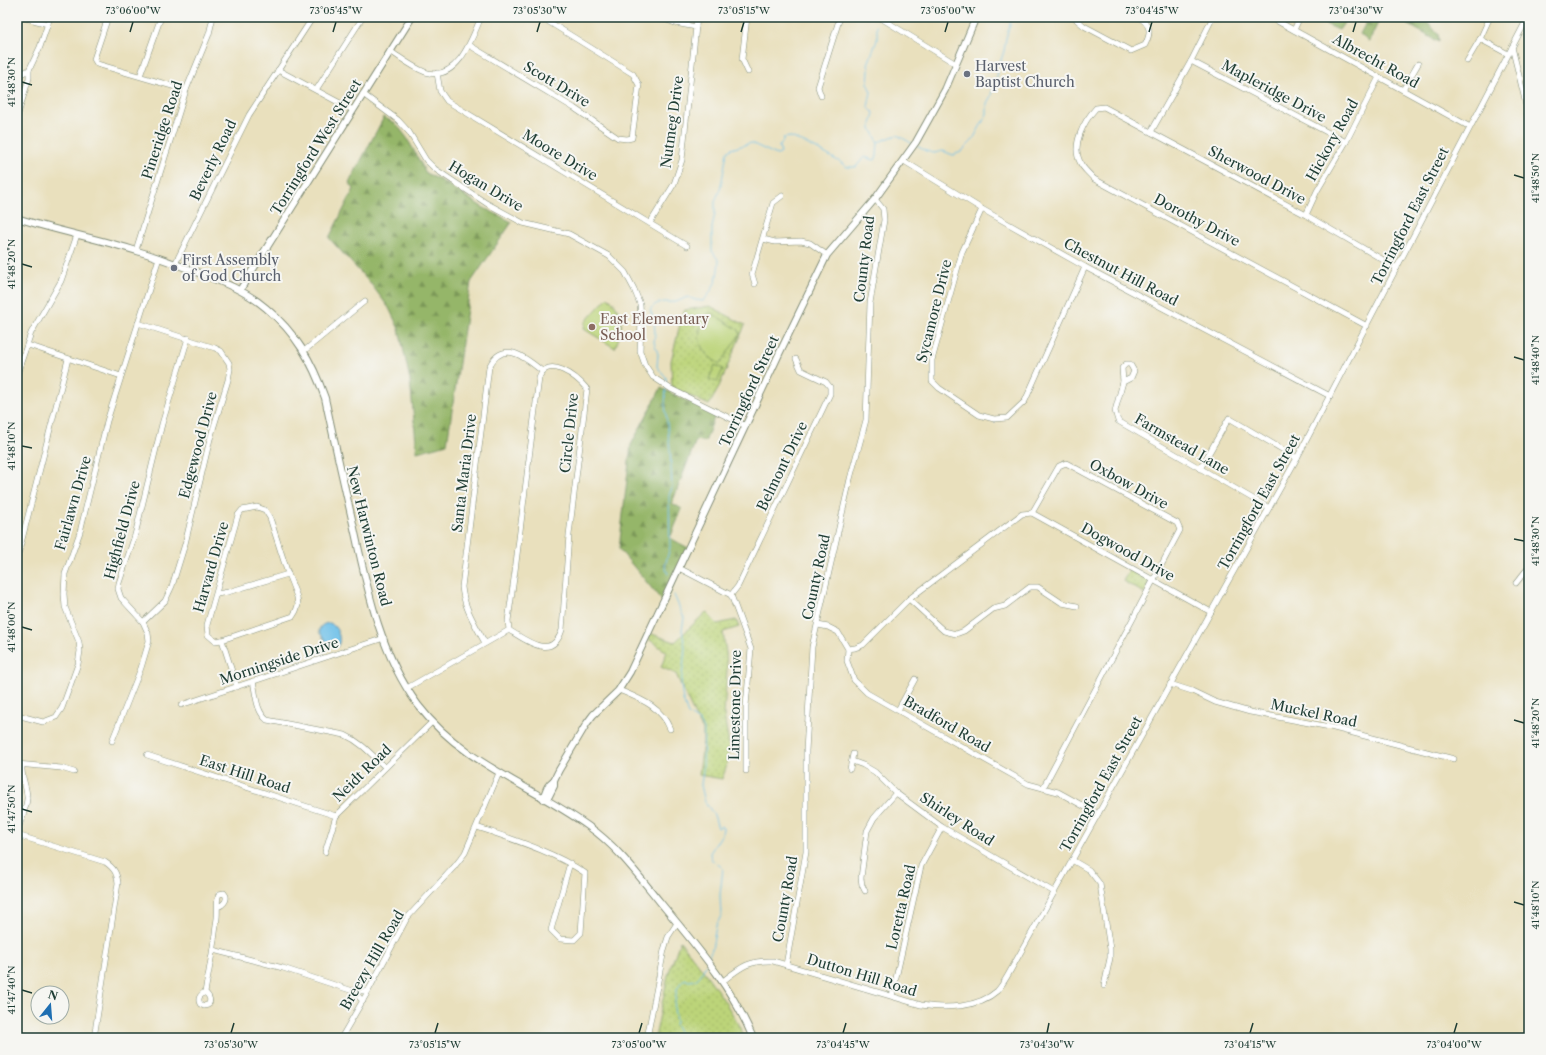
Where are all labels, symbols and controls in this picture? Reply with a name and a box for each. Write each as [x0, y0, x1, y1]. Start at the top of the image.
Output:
text: 73°06'00"W [105, 4, 162, 17]
text: 73°05'45"W [309, 4, 364, 17]
text: 73°05'30"W [513, 4, 568, 17]
text: 73°05'15"W [718, 4, 771, 17]
text: 73°05'00"W [921, 4, 977, 17]
text: 73°04'45"W [1125, 4, 1180, 17]
text: 73°04'30"W [1329, 4, 1384, 17]
street label: Albrecht Road [1329, 29, 1423, 92]
street label: Mapleridge Drive [1219, 56, 1330, 126]
text: 41°48'30"N [5, 57, 18, 107]
street label: Scott Drive [521, 57, 594, 111]
place label: Harvest Baptist Church [975, 57, 1075, 91]
marker: Harvest Baptist Church [962, 69, 972, 79]
street label: Nutmeg Drive [657, 74, 687, 169]
street label: Torringford West Street [267, 76, 365, 218]
street label: Pineridge Road [138, 78, 187, 181]
street label: Hickory Road [1302, 95, 1362, 184]
street label: Beverly Road [186, 116, 241, 204]
street label: Moore Drive [519, 125, 601, 185]
street label: Sherwood Drive [1205, 142, 1309, 208]
street label: Torringford East Street [1367, 144, 1453, 288]
text: 41°48'50"N [1529, 153, 1542, 203]
street label: Hogan Drive [445, 157, 527, 215]
street label: Dorothy Drive [1151, 190, 1243, 250]
street label: County Road [850, 214, 878, 303]
street label: Chestnut Hill Road [1061, 234, 1182, 310]
text: 41°48'20"N [5, 239, 18, 289]
place label: First Assembly of God Church [182, 251, 282, 285]
street label: Sycamore Drive [912, 257, 956, 364]
marker: First Assembly of God Church [169, 263, 179, 273]
place label: East Elementary School [600, 310, 709, 344]
marker: East Elementary School [587, 322, 597, 332]
street label: Torringford Street [715, 332, 783, 450]
text: 41°48'40"N [1529, 335, 1542, 385]
street label: Edgewood Drive [175, 389, 221, 501]
street label: Circle Drive [556, 392, 582, 474]
street label: Farmstead Lane [1131, 410, 1233, 479]
street label: Santa Maria Drive [448, 413, 480, 533]
street label: Belmont Drive [753, 418, 811, 514]
text: 41°48'10"N [5, 422, 18, 470]
street label: Torringford East Street [1214, 431, 1304, 573]
street label: Fairlawn Drive [51, 453, 95, 552]
street label: Oxbow Drive [1086, 455, 1172, 513]
street label: New Harwinton Road [343, 464, 395, 609]
street label: Highfield Drive [100, 478, 144, 582]
text: 41°48'30"N [1529, 516, 1542, 566]
street label: Harvard Drive [189, 519, 233, 615]
street label: Dogwood Drive [1078, 519, 1178, 585]
street label: County Road [798, 532, 834, 622]
text: 41°48'00"N [5, 601, 18, 653]
street label: Morningside Drive [217, 633, 341, 689]
street label: Limestone Drive [725, 649, 745, 760]
street label: Bradford Road [900, 692, 994, 756]
street label: Muckel Road [1269, 695, 1359, 731]
text: 41°48'20"N [1529, 698, 1542, 748]
street label: Torringford East Street [1056, 713, 1146, 855]
street label: Neidt Road [329, 740, 396, 806]
street label: East Hill Road [197, 751, 293, 797]
text: 41°47'50"N [5, 784, 18, 834]
street label: Shirley Road [917, 788, 998, 850]
street label: County Road [769, 854, 802, 944]
street label: Loretta Road [882, 862, 920, 951]
text: 41°48'10"N [1529, 881, 1542, 929]
street label: Breezy Hill Road [336, 906, 408, 1013]
street label: Dutton Hill Road [805, 950, 920, 1000]
text: 41°47'40"N [5, 966, 18, 1014]
north arrow [30, 985, 70, 1025]
text: N [46, 987, 60, 1004]
text: 73°05'30"W [204, 1038, 259, 1051]
text: 73°05'15"W [409, 1038, 462, 1051]
text: 73°05'00"W [612, 1038, 668, 1051]
text: 73°04'45"W [816, 1038, 871, 1051]
text: 73°04'30"W [1020, 1038, 1075, 1051]
text: 73°04'15"W [1224, 1038, 1277, 1051]
text: 73°04'00"W [1426, 1038, 1483, 1051]

